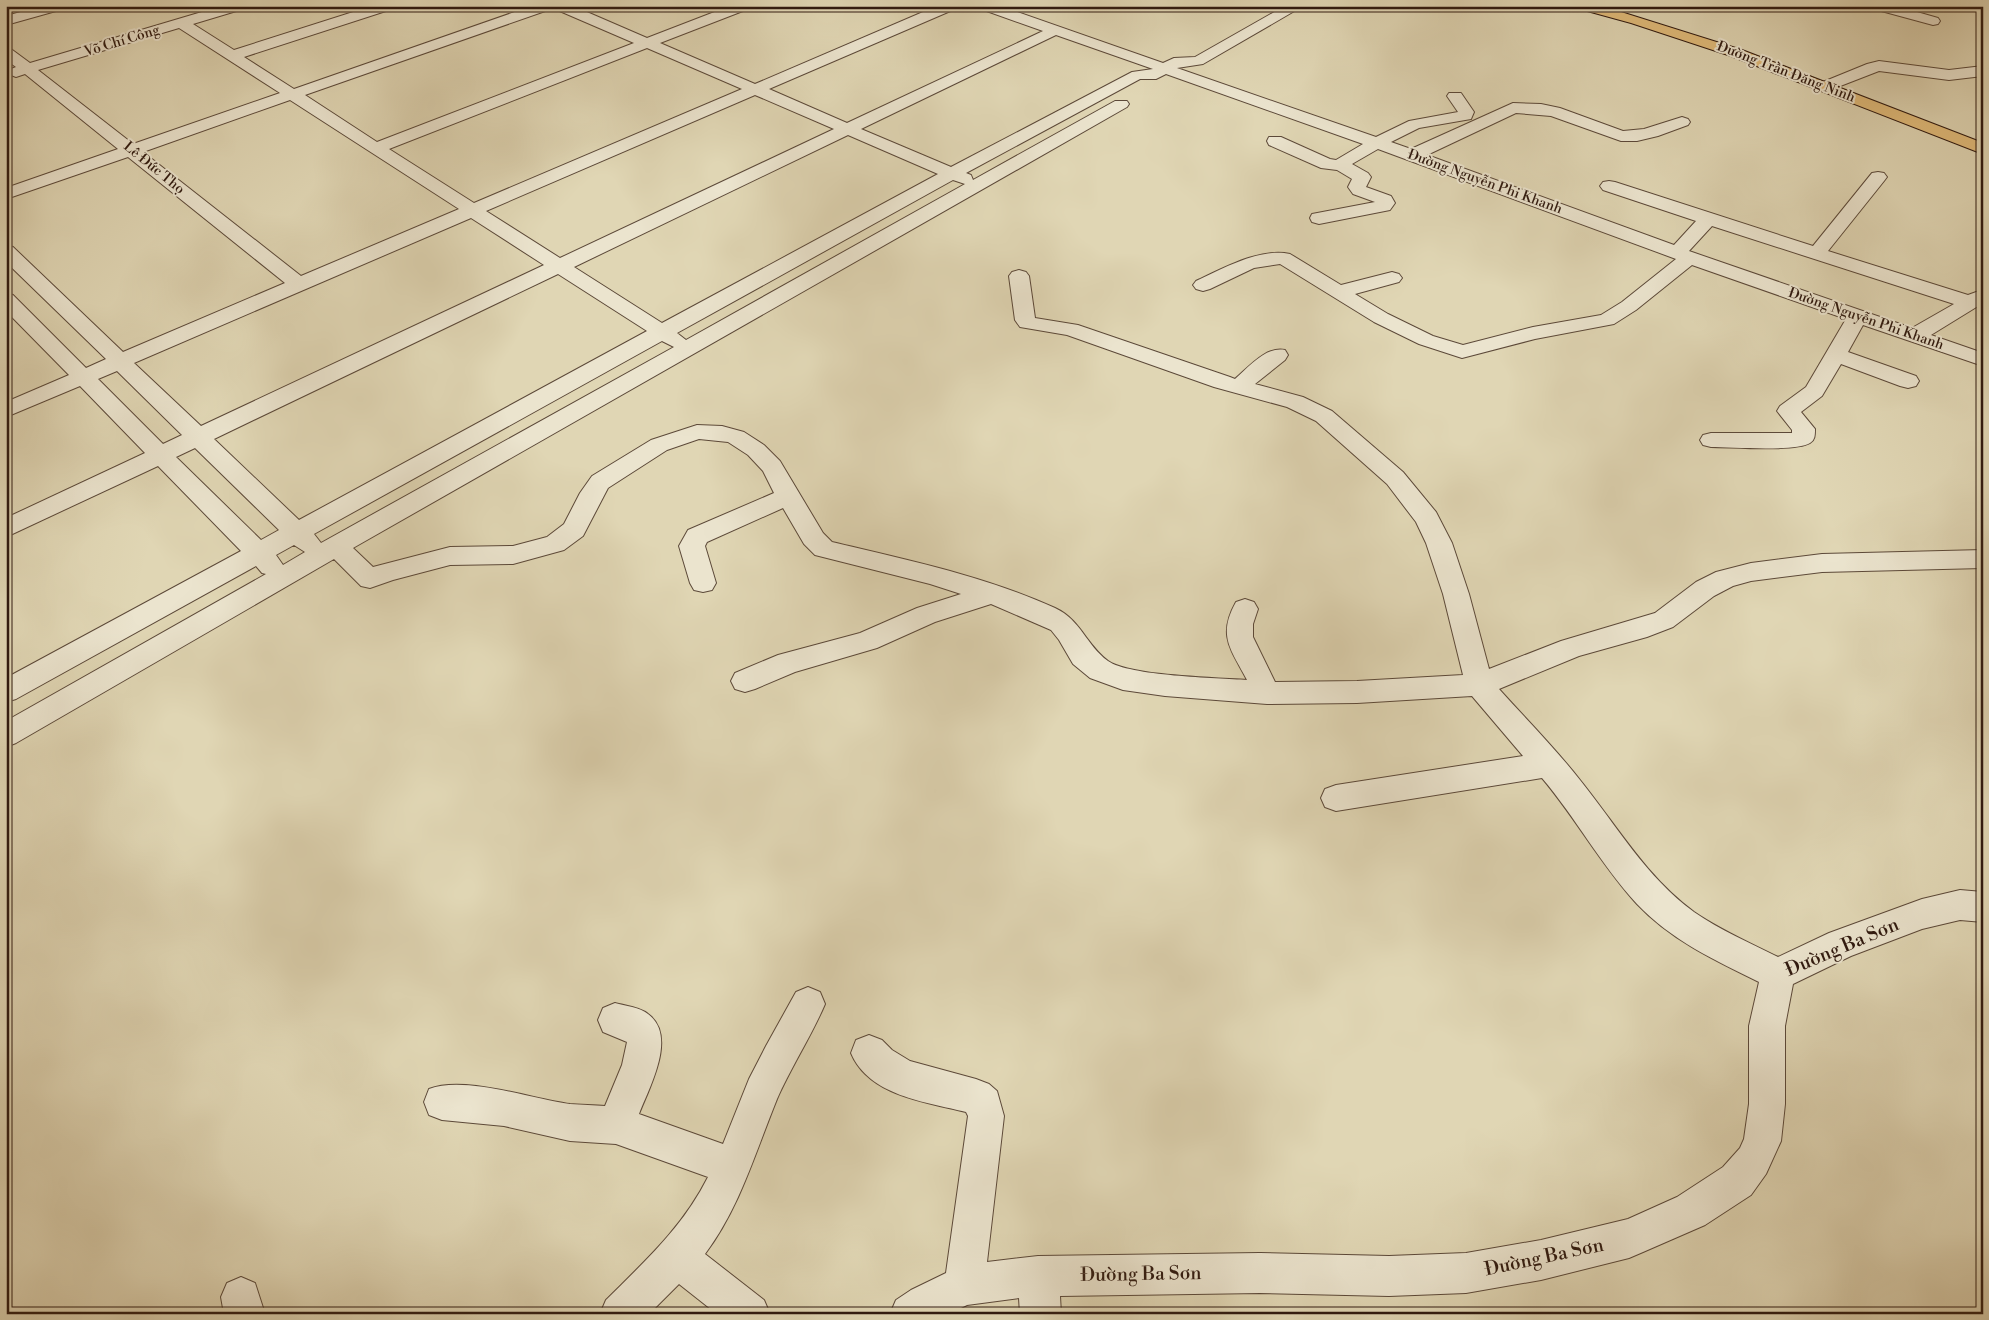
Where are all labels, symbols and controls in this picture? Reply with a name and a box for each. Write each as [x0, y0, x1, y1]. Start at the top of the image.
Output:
street label: Võ Chí Công [81, 21, 163, 61]
street label: Đường Trần Đăng Ninh [1714, 37, 1858, 107]
street label: Lê Đức Thọ [120, 138, 188, 198]
street label: Đường Nguyễn Phi Khanh [1405, 146, 1566, 219]
street label: Đường Nguyễn Phi Khanh [1786, 284, 1947, 354]
street label: Đường Ba Sơn [1782, 912, 1902, 982]
street label: Đường Ba Sơn [1482, 1233, 1606, 1281]
street label: Đường Ba Sơn [1080, 1261, 1202, 1287]

